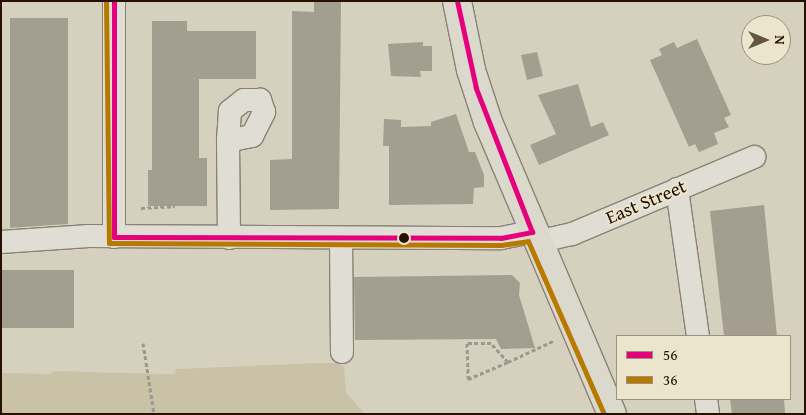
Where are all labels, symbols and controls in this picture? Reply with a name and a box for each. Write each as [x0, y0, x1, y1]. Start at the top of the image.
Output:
north arrow [741, 15, 791, 65]
text: N [770, 35, 790, 45]
street label: East Street [602, 175, 690, 229]
unlabelled marker [399, 233, 409, 243]
legend [616, 335, 791, 400]
text: 56 [663, 344, 677, 365]
text: 36 [663, 369, 677, 390]

